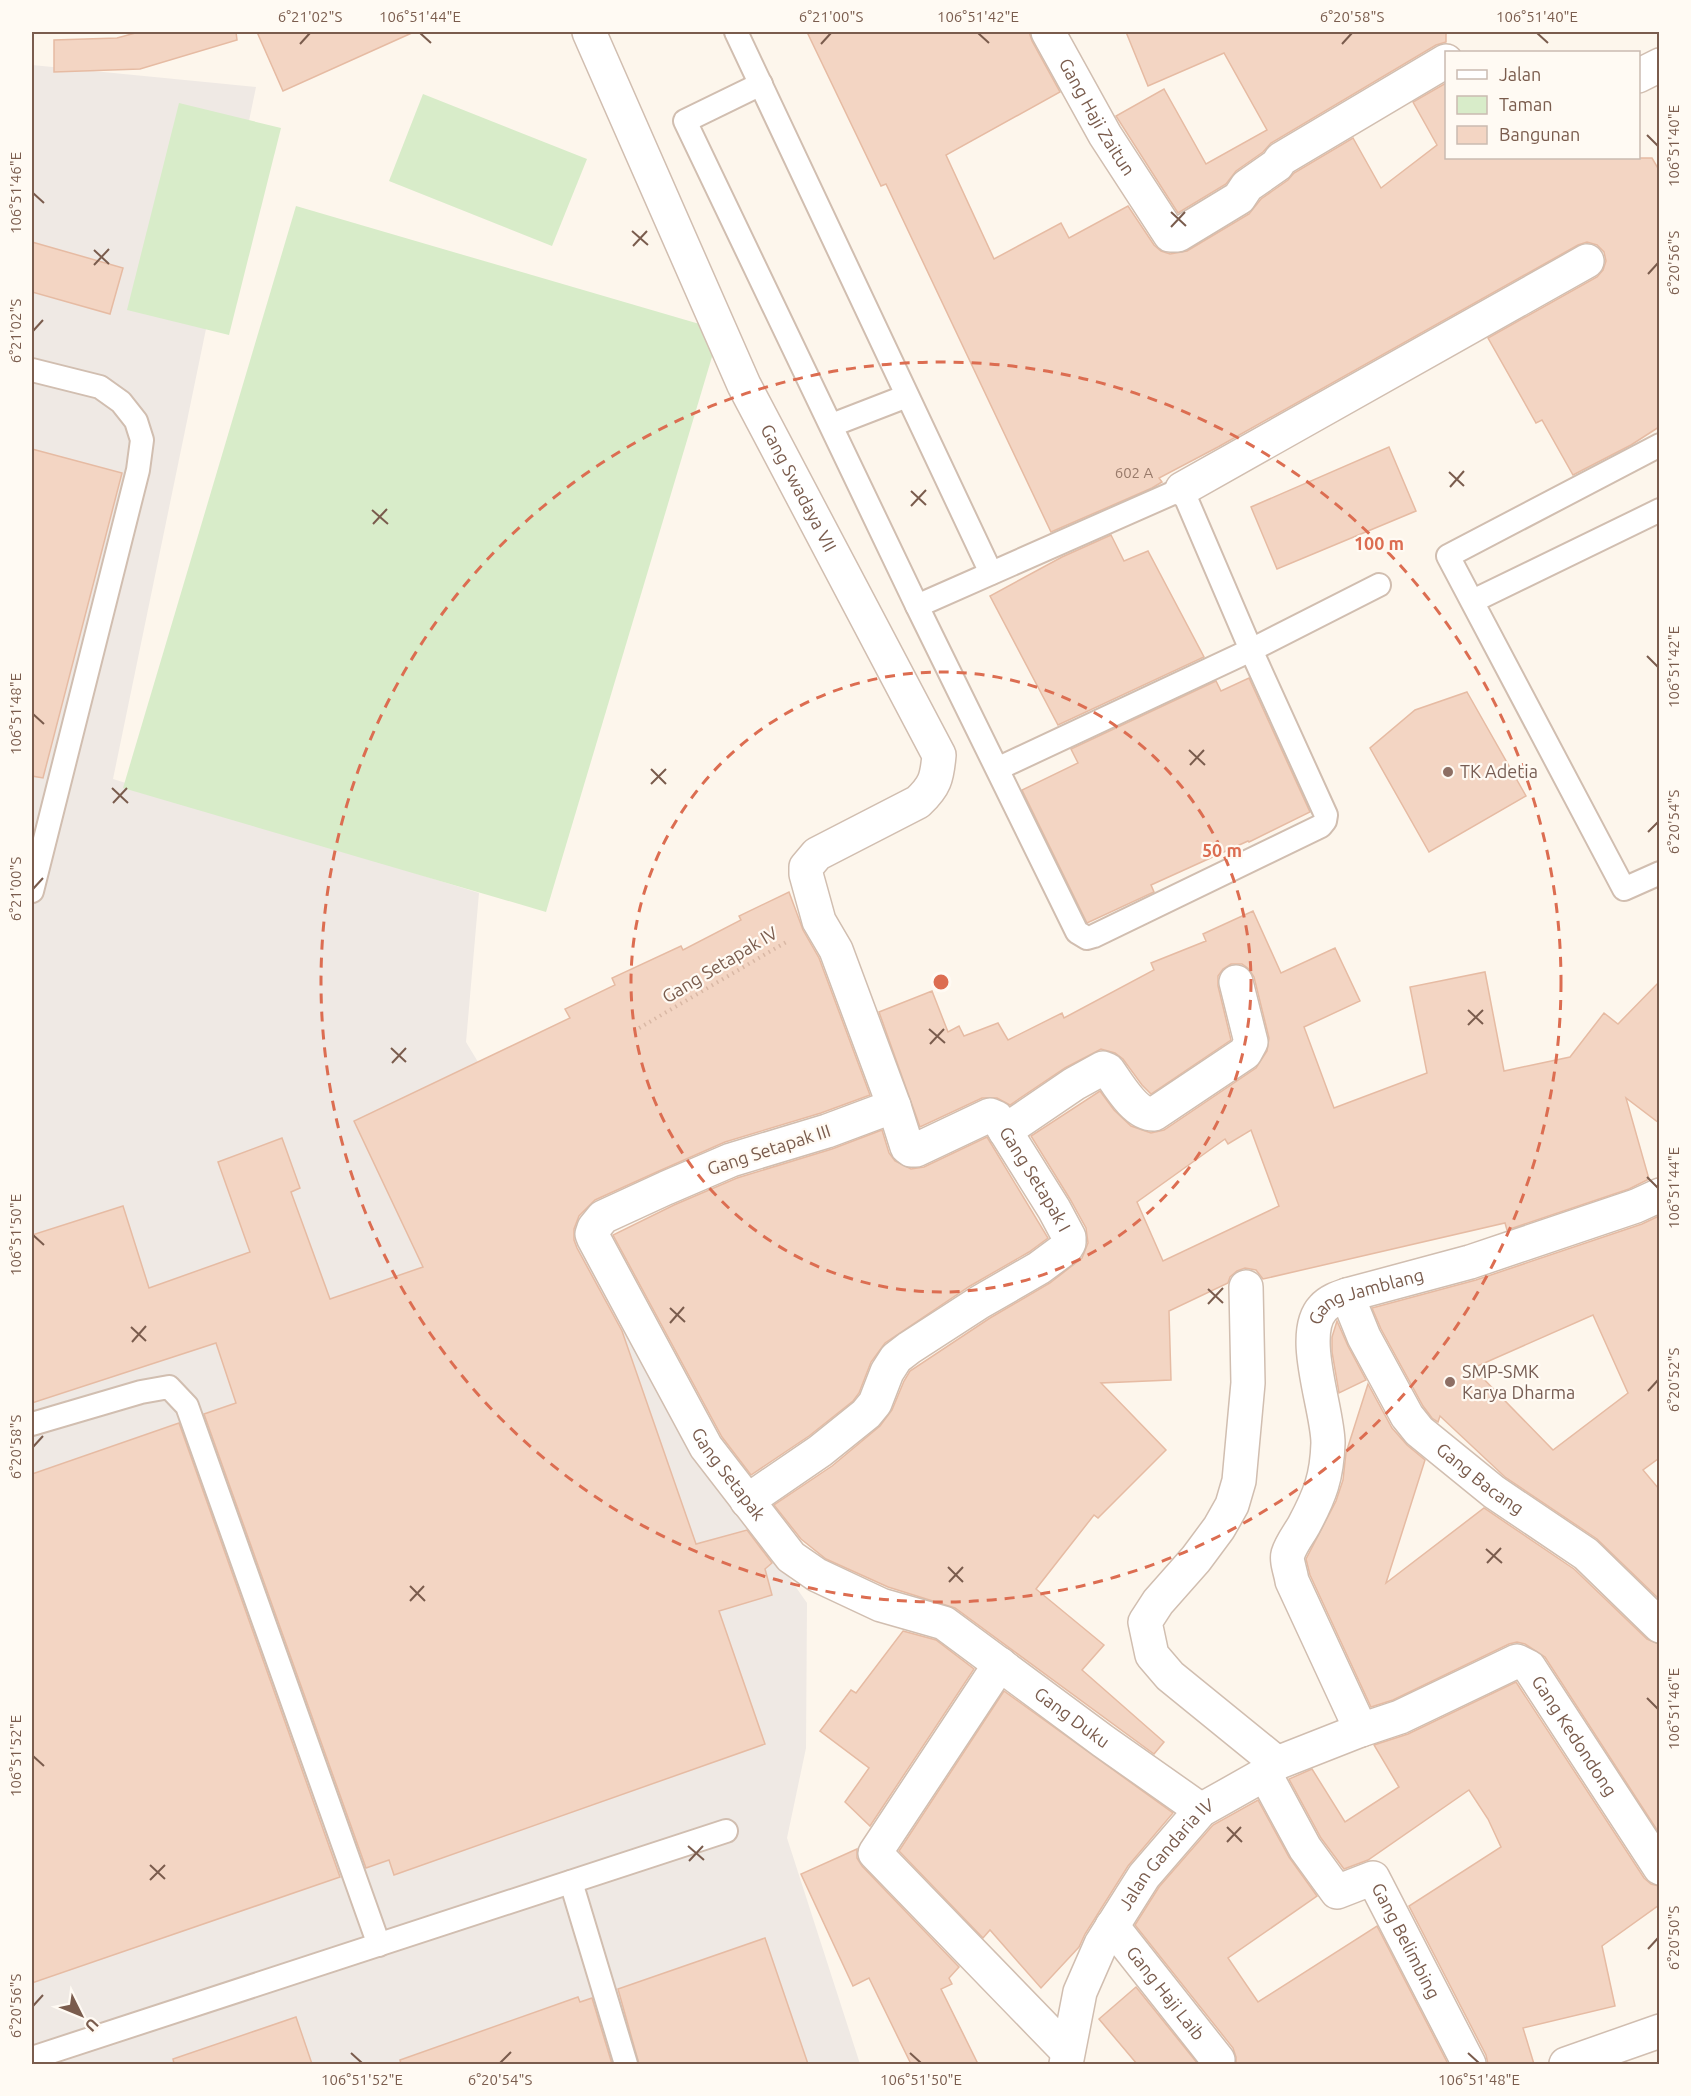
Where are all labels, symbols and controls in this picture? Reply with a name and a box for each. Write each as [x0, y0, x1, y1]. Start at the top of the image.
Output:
text: 6°21'02"S [278, 8, 342, 25]
text: 106°51'44"E [379, 8, 461, 25]
text: 6°21'00"S [799, 8, 863, 25]
text: 106°51'42"E [937, 8, 1019, 25]
text: 6°20'58"S [1320, 8, 1384, 25]
text: 106°51'40"E [1496, 8, 1578, 25]
legend [1445, 51, 1640, 159]
street label: Gang Haji Zaitun [1056, 55, 1139, 179]
text: Jalan [1499, 64, 1541, 84]
text: Taman [1499, 94, 1553, 114]
text: 106°51'40"E [1665, 105, 1682, 187]
text: Bangunan [1499, 124, 1580, 144]
text: 106°51'46"E [7, 152, 24, 234]
text: 6°20'56"S [1665, 231, 1682, 295]
text: 6°21'02"S [7, 299, 24, 363]
street label: Gang Swadaya VII [757, 420, 841, 555]
house number: 602 A [1115, 464, 1154, 481]
text: 100 m [1354, 533, 1404, 553]
text: 106°51'42"E [1665, 626, 1682, 708]
text: 106°51'48"E [7, 673, 24, 755]
place label: TK Adetia [1460, 761, 1538, 781]
marker: TK Adetia [1441, 765, 1455, 779]
text: 6°20'54"S [1665, 790, 1682, 854]
text: 50 m [1202, 840, 1242, 860]
text: 6°21'00"S [7, 857, 24, 921]
street label: Gang Setapak IV [658, 922, 781, 1006]
centre of rings [931, 972, 951, 992]
street label: Gang Setapak III [705, 1120, 833, 1178]
street label: Gang Setapak I [996, 1123, 1075, 1235]
text: 106°51'44"E [1665, 1147, 1682, 1229]
text: 106°51'50"E [7, 1194, 24, 1276]
street label: Gang Jamblang [1304, 1264, 1426, 1327]
text: 6°20'52"S [1665, 1348, 1682, 1412]
place label: SMP-SMK Karya Dharma [1462, 1361, 1575, 1402]
marker: SMP-SMK Karya Dharma [1443, 1375, 1457, 1389]
text: 6°20'58"S [7, 1415, 24, 1479]
street label: Gang Setapak [688, 1424, 770, 1524]
street label: Gang Bacang [1433, 1438, 1528, 1518]
text: 106°51'46"E [1665, 1668, 1682, 1750]
street label: Gang Kedondong [1528, 1672, 1621, 1799]
street label: Gang Duku [1031, 1683, 1114, 1751]
text: 106°51'52"E [7, 1715, 24, 1797]
street label: Jalan Gandaria IV [1114, 1794, 1217, 1913]
street label: Gang Belimbing [1368, 1879, 1445, 2002]
text: 6°20'50"S [1665, 1906, 1682, 1970]
street label: Gang Haji Laib [1123, 1942, 1209, 2044]
text: 6°20'56"S [7, 1974, 24, 2038]
north arrow [51, 1985, 111, 2045]
text: U [82, 2015, 102, 2035]
text: 106°51'52"E [321, 2071, 403, 2088]
text: 6°20'54"S [468, 2071, 532, 2088]
text: 106°51'50"E [880, 2071, 962, 2088]
text: 106°51'48"E [1438, 2071, 1520, 2088]

